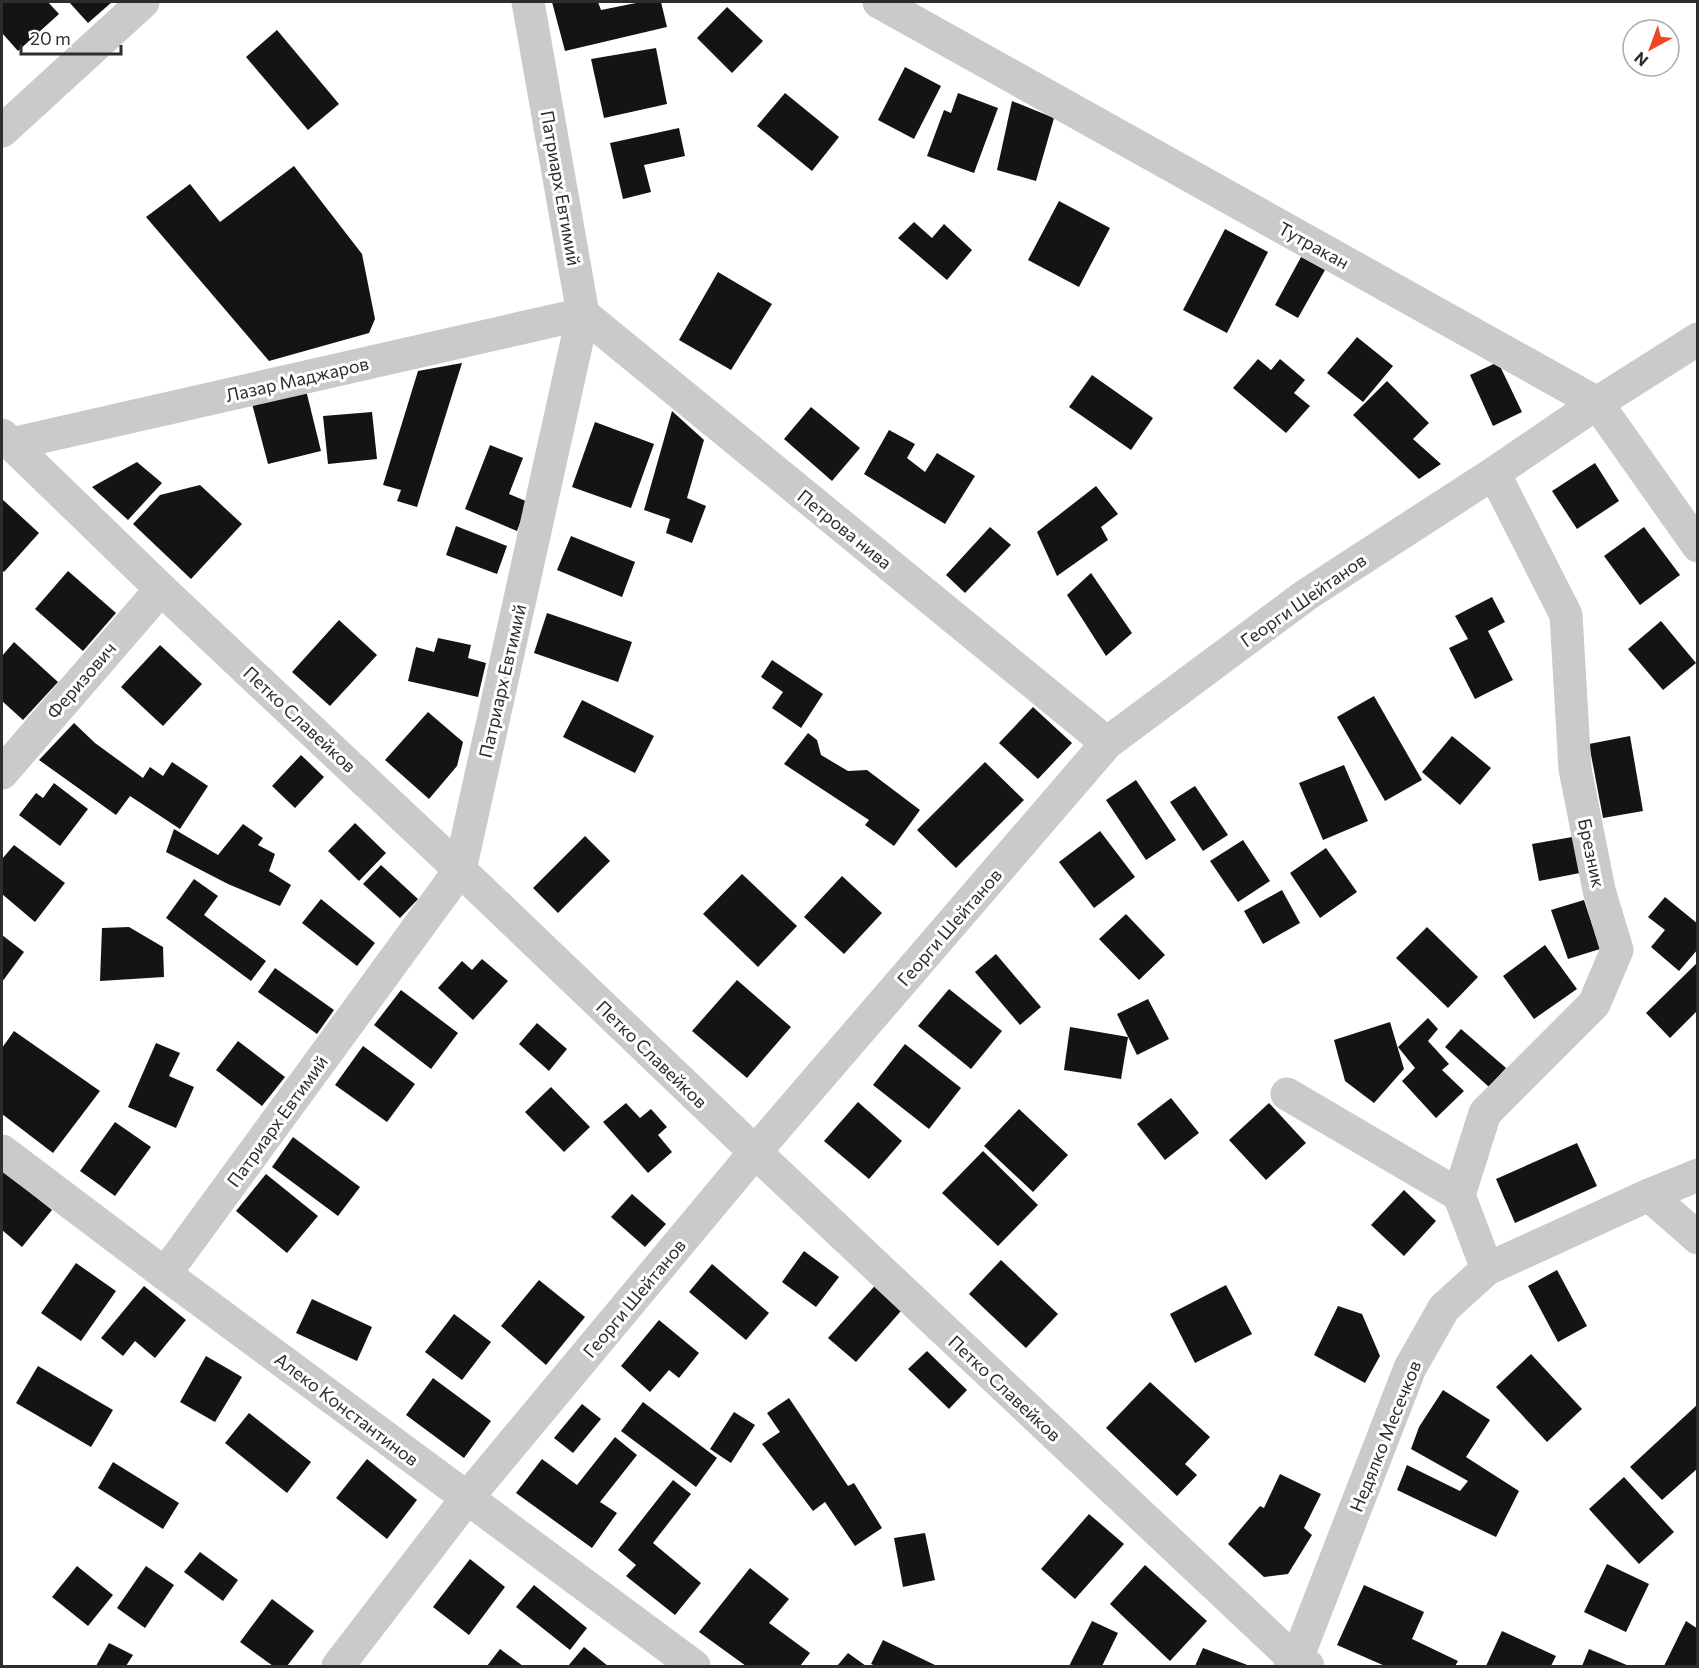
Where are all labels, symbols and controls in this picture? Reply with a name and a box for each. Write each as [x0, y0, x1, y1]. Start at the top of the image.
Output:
scale bar [21, 18, 122, 56]
north arrow [1621, 18, 1681, 78]
text: 20 m [30, 27, 71, 49]
text: N [1630, 49, 1652, 71]
street label: Патриарх Евтимий [537, 109, 585, 267]
street label: Тутракан [1275, 217, 1353, 273]
street label: Лазар Маджаров [223, 352, 371, 406]
street label: Петрова нива [794, 484, 896, 574]
street label: Георги Шейтанов [1236, 548, 1370, 652]
street label: Патриарх Евтимий [474, 602, 530, 760]
street label: Феризович [42, 637, 120, 723]
street label: Петко Славейков [239, 661, 361, 777]
street label: Брезник [1574, 816, 1610, 890]
street label: Георги Шейтанов [892, 864, 1006, 990]
street label: Петко Славейков [592, 995, 712, 1113]
street label: Патриарх Евтимий [222, 1051, 332, 1191]
street label: Георги Шейтанов [578, 1234, 690, 1362]
street label: Петко Славейков [944, 1330, 1066, 1446]
street label: Алеко Константинов [271, 1348, 423, 1470]
street label: Недялко Месечков [1345, 1357, 1425, 1515]

